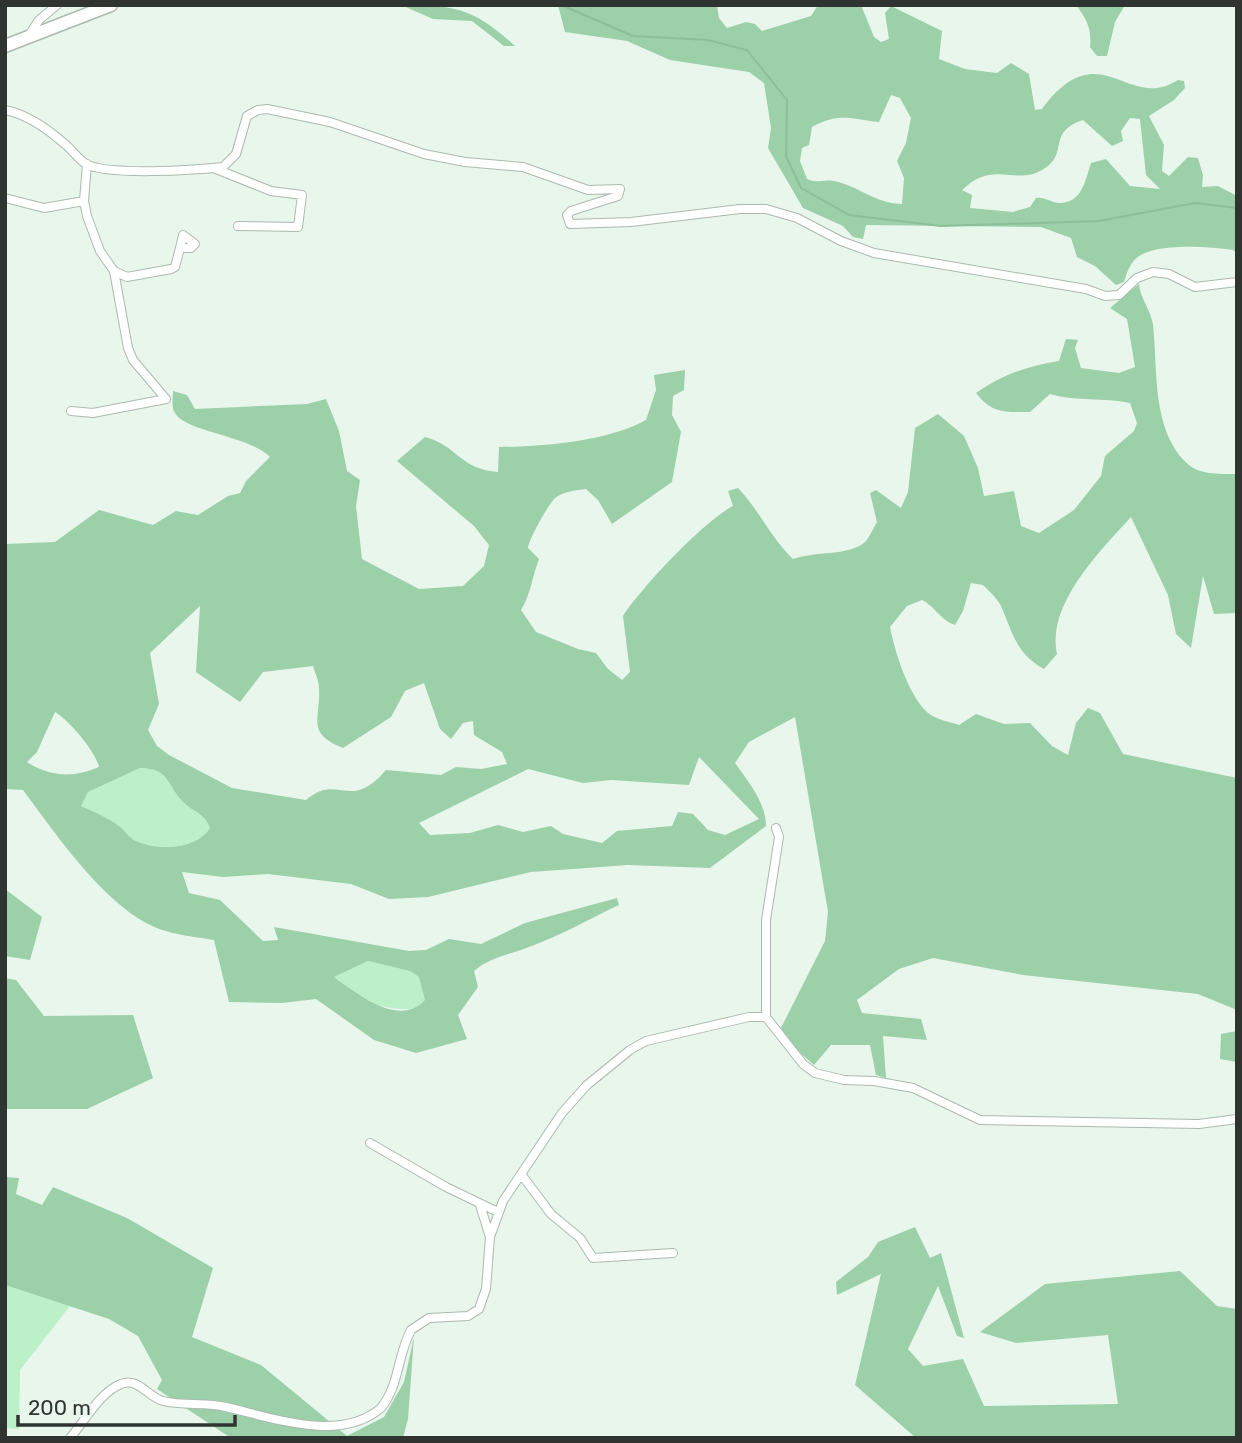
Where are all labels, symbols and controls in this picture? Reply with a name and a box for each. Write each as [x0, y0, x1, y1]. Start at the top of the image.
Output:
scale bar [18, 1384, 234, 1428]
text: 200 m [28, 1395, 91, 1420]

